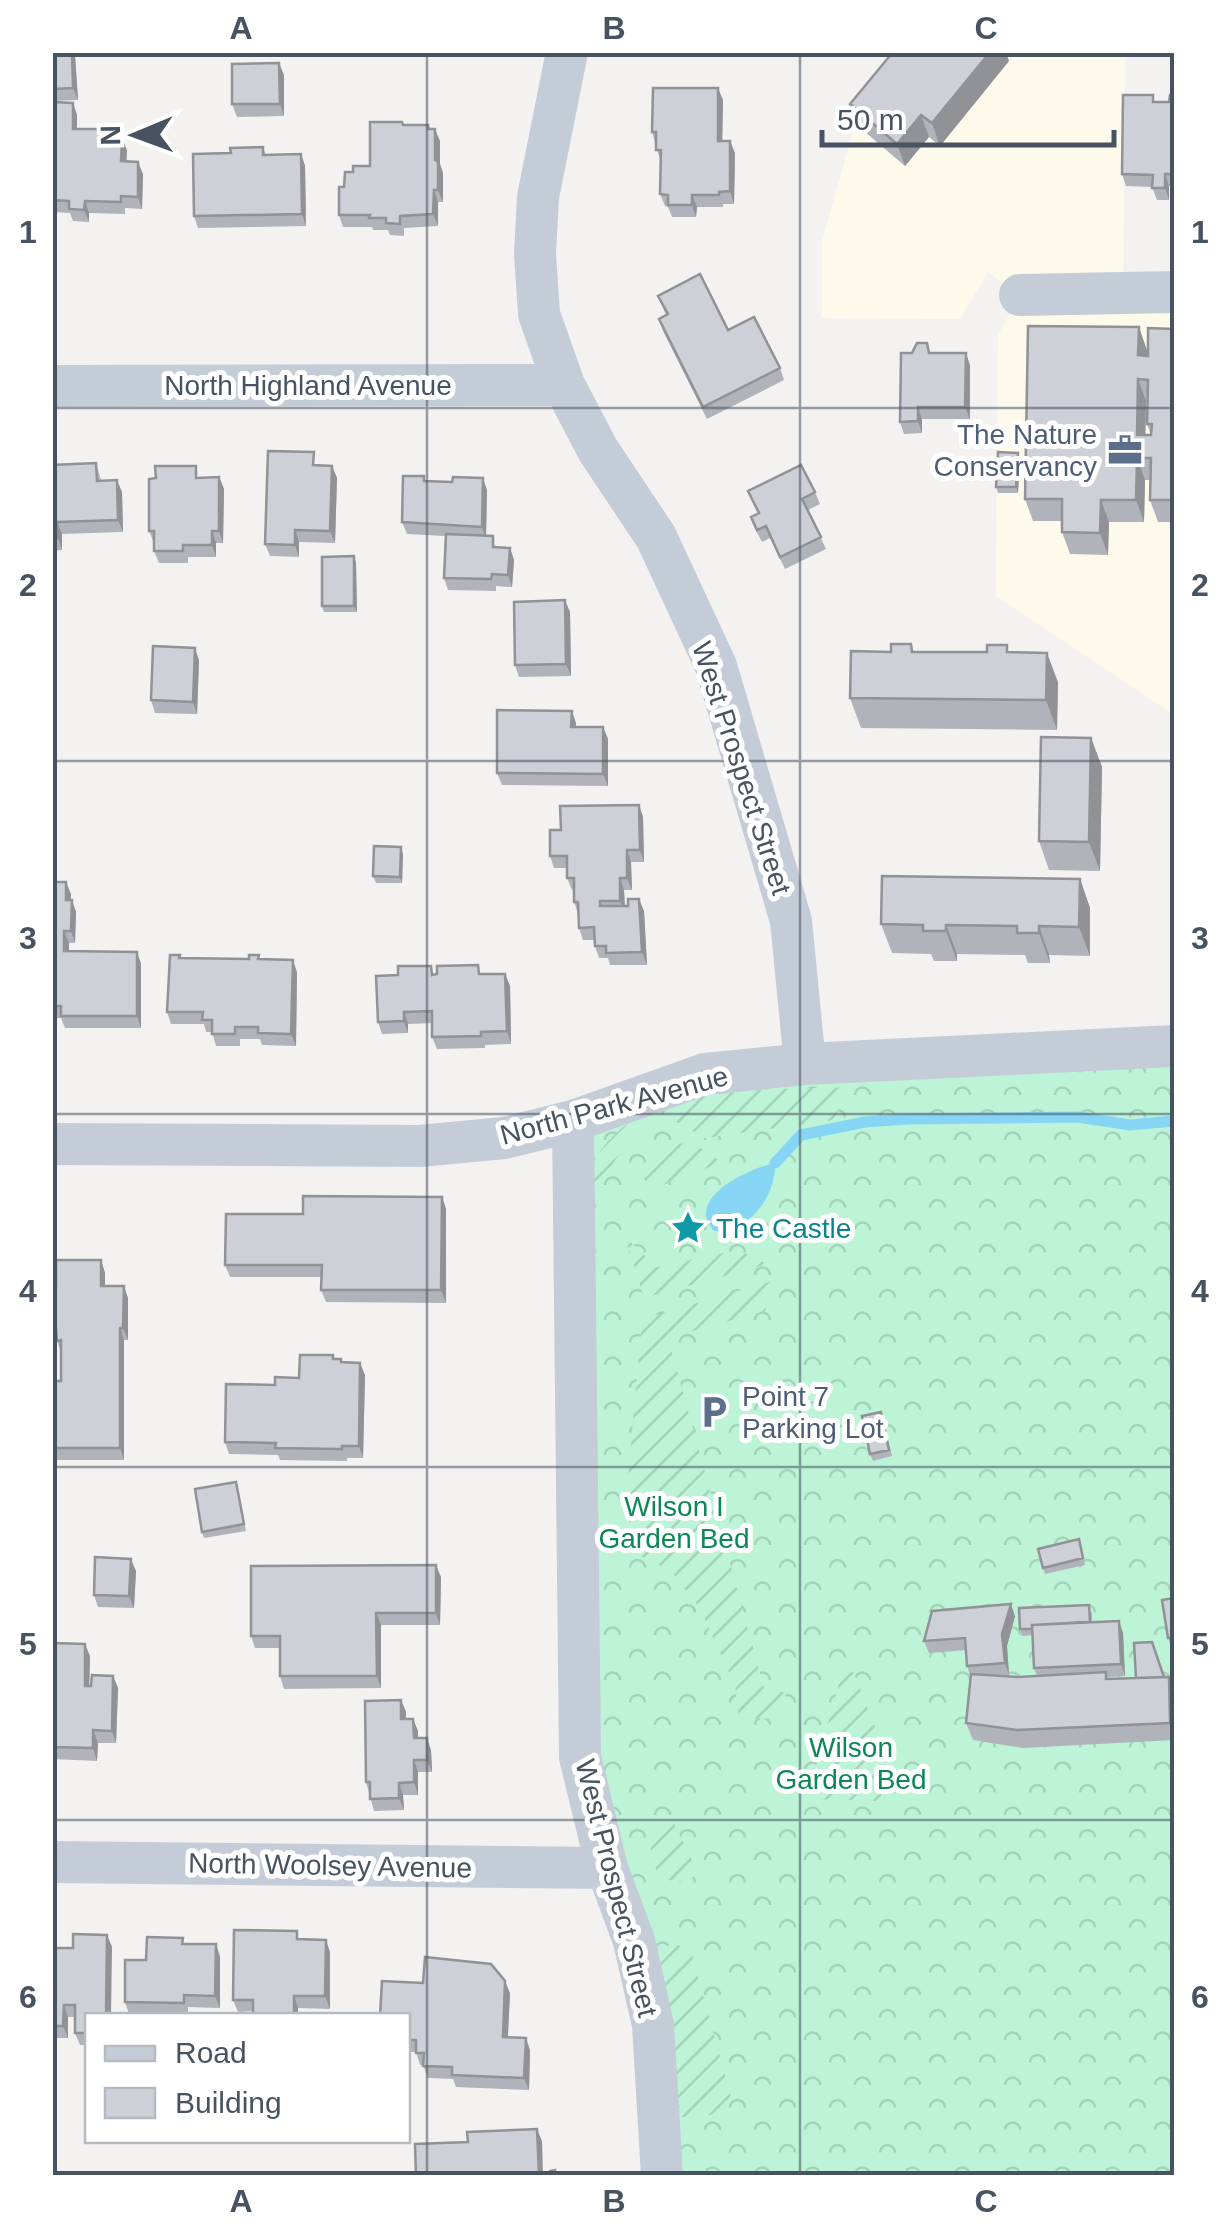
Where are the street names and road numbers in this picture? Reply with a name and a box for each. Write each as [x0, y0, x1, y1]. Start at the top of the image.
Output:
street label: North Highland Avenue [164, 370, 452, 401]
street label: West Prospect Street [686, 638, 797, 899]
street label: North Park Avenue [497, 1060, 731, 1151]
street label: West Prospect Street [570, 1756, 664, 2020]
street label: North Woolsey Avenue [188, 1848, 472, 1883]

